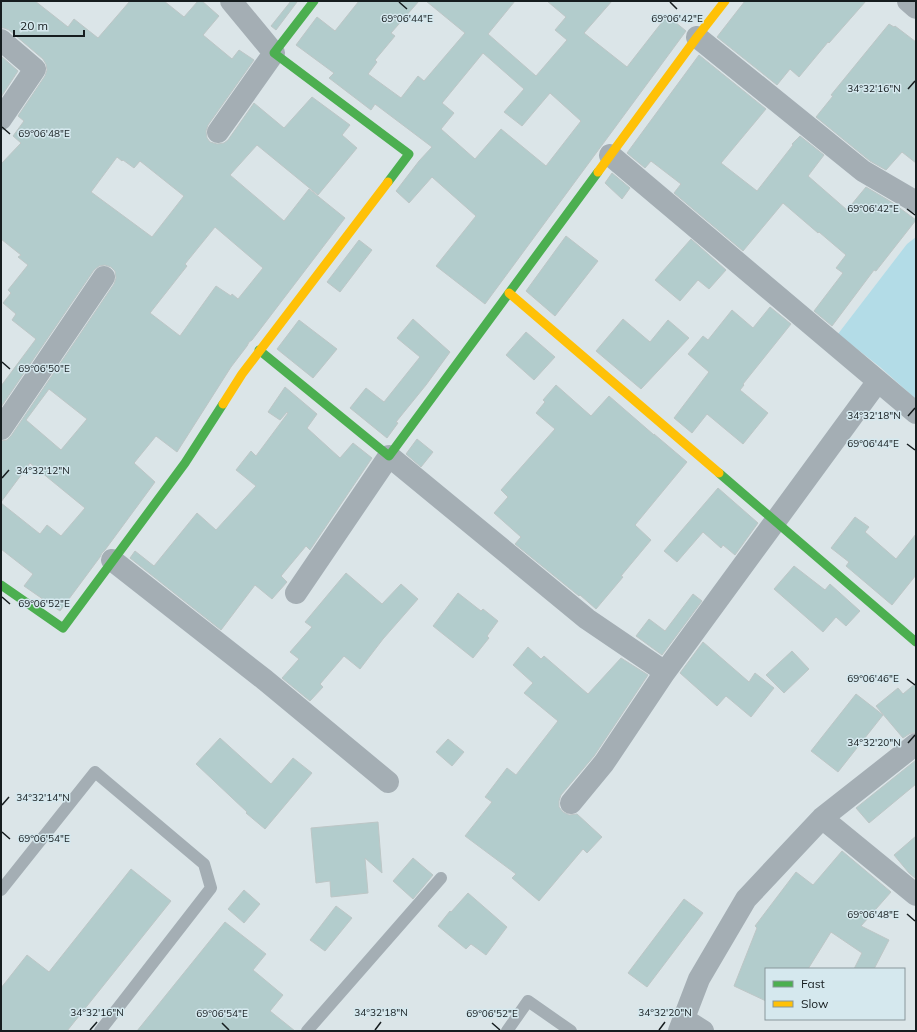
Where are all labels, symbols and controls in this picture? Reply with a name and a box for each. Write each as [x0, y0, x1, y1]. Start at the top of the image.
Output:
scale bar [14, 12, 84, 38]
text: 69°06'44"E [381, 12, 433, 25]
text: 69°06'42"E [651, 12, 703, 25]
text: 20 m [20, 18, 48, 33]
text: 34°32'16"N [847, 82, 901, 95]
text: 69°06'48"E [18, 127, 70, 140]
text: 69°06'42"E [847, 202, 899, 215]
text: 69°06'50"E [18, 362, 70, 375]
text: 34°32'18"N [847, 409, 901, 422]
text: 69°06'44"E [847, 437, 899, 450]
text: 34°32'12"N [16, 464, 70, 477]
text: 69°06'52"E [18, 597, 70, 610]
text: 69°06'46"E [847, 672, 899, 685]
text: 34°32'20"N [847, 736, 901, 749]
text: 34°32'14"N [16, 791, 70, 804]
text: 69°06'54"E [18, 832, 70, 845]
text: 69°06'48"E [847, 908, 899, 921]
legend [765, 968, 905, 1020]
text: Fast [801, 976, 825, 991]
text: Slow [801, 996, 829, 1011]
text: 34°32'16"N [70, 1006, 124, 1019]
text: 34°32'18"N [354, 1006, 408, 1019]
text: 34°32'20"N [638, 1006, 692, 1019]
text: 69°06'54"E [196, 1007, 248, 1020]
text: 69°06'52"E [466, 1007, 518, 1020]

